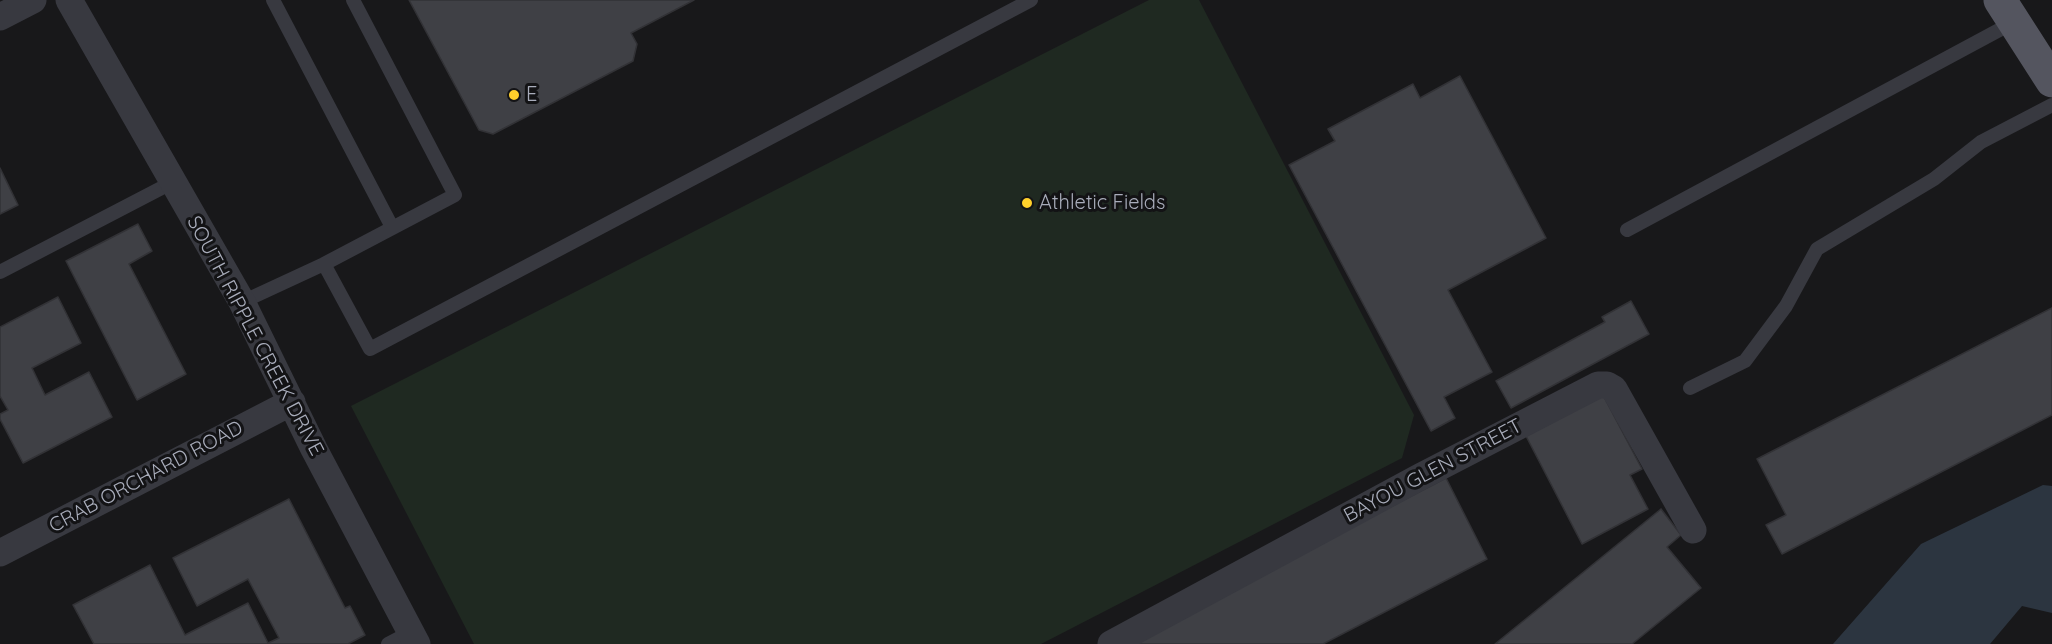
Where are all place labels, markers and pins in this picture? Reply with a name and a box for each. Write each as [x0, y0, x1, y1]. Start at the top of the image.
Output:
place label: E [526, 83, 537, 107]
marker: E [507, 88, 521, 102]
place label: Athletic Fields [1039, 191, 1165, 215]
marker: Athletic Fields [1020, 196, 1034, 210]

